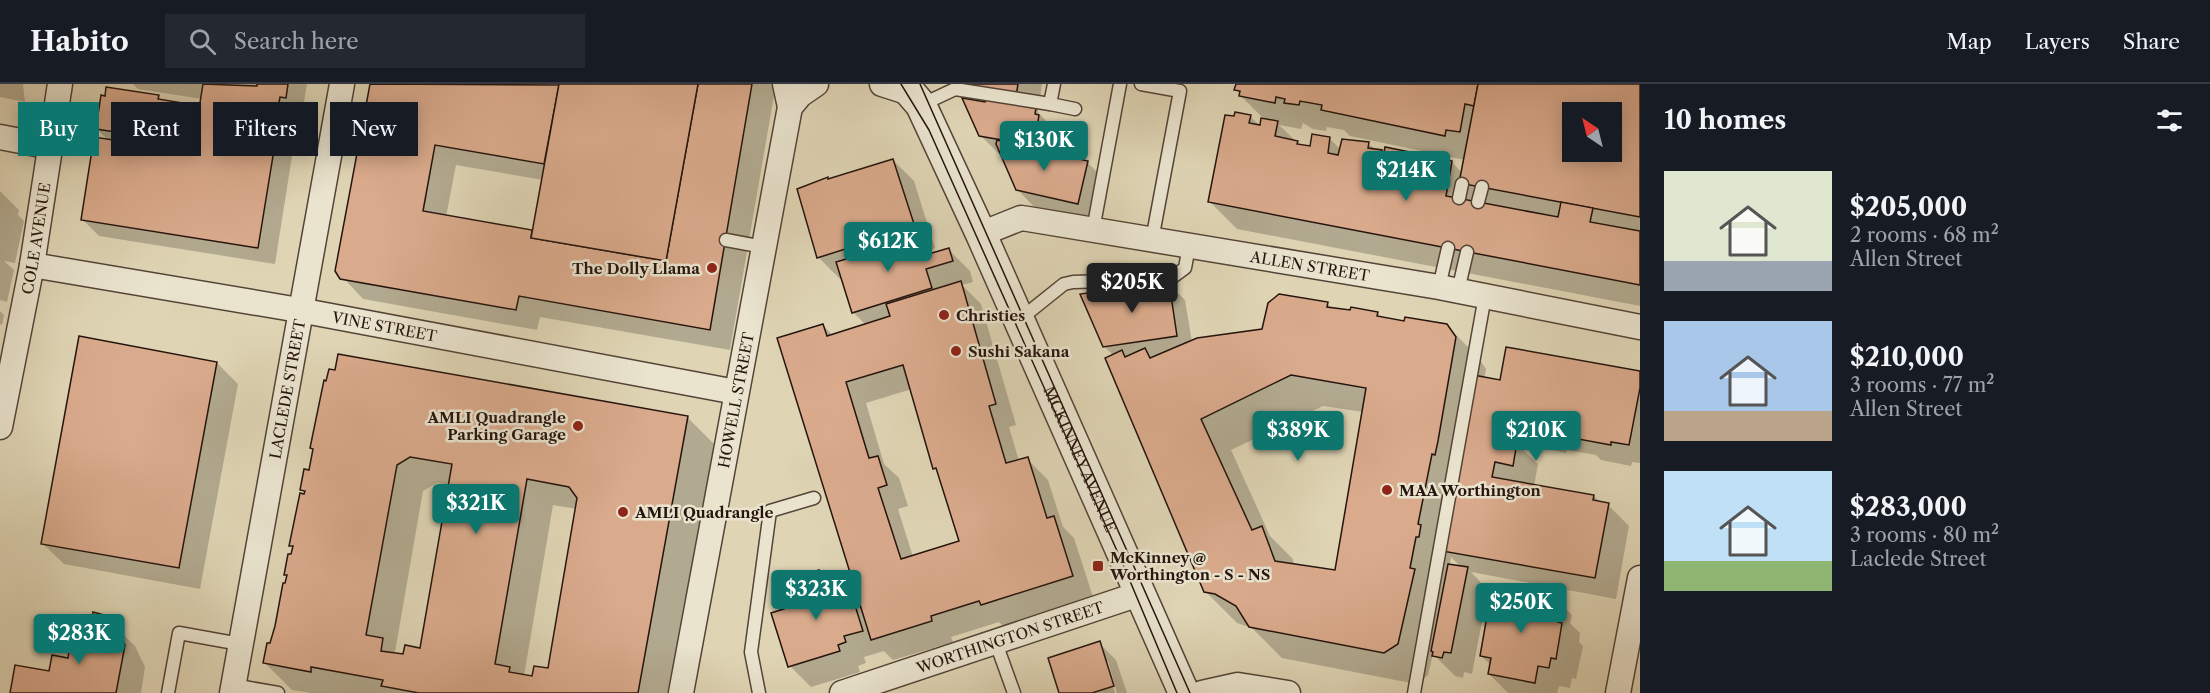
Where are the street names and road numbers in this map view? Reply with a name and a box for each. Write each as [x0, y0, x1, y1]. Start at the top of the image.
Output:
street label: COLE AVENUE [17, 181, 54, 296]
street label: ALLEN STREET [1248, 246, 1372, 285]
street label: VINE STREET [330, 307, 440, 345]
street label: LACLEDE STREET [265, 317, 309, 460]
street label: HOWELL STREET [714, 330, 758, 470]
street label: MCKINNEY AVENUE [1040, 383, 1121, 535]
street label: WORTHINGTON STREET [913, 597, 1107, 677]

